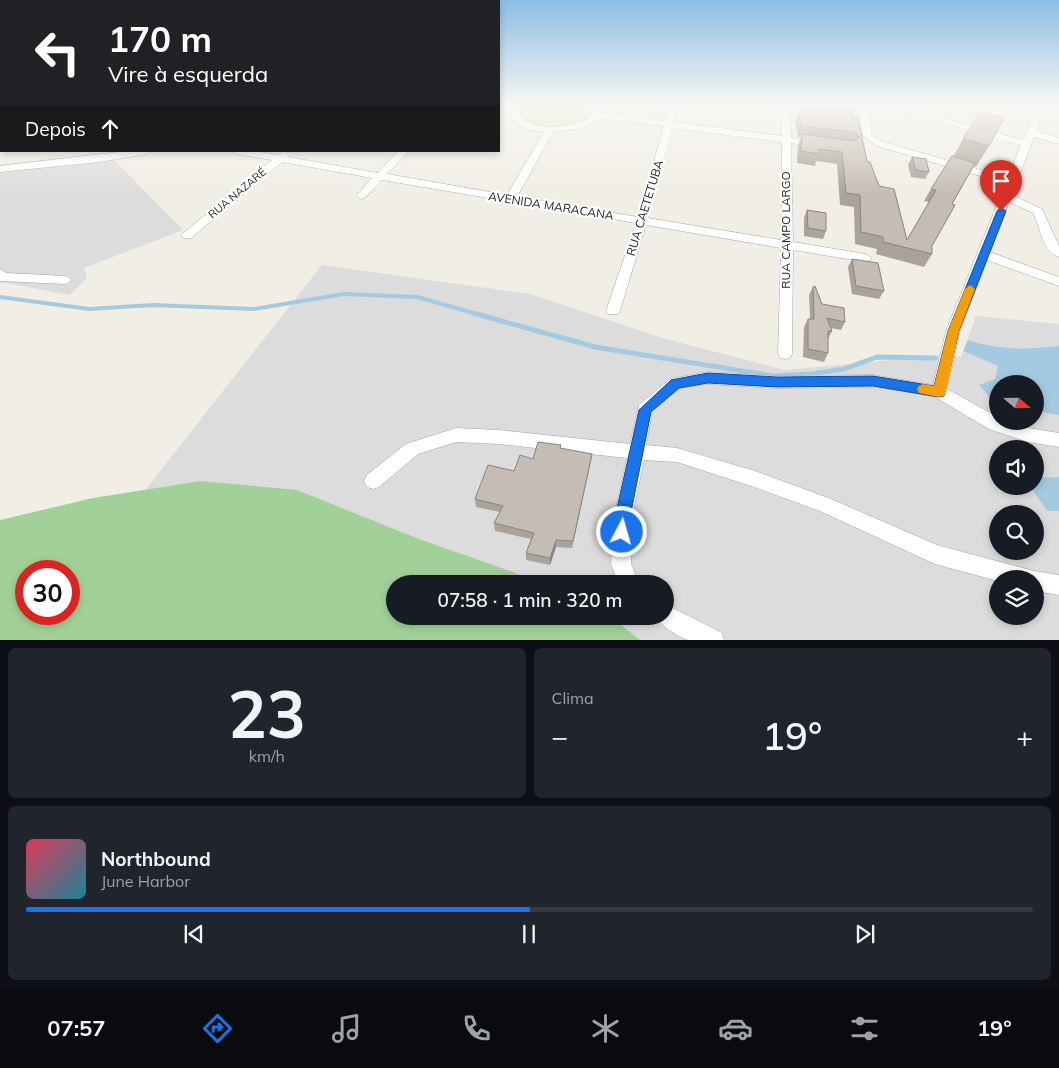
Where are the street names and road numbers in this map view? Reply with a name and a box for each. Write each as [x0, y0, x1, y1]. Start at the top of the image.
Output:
street label: RUA CAETETUBA [623, 158, 666, 258]
street label: RUA NAZARÉ [205, 165, 269, 221]
street label: RUA CAMPO LARGO [778, 171, 793, 289]
street label: AVENIDA MARACANA [487, 188, 615, 223]

